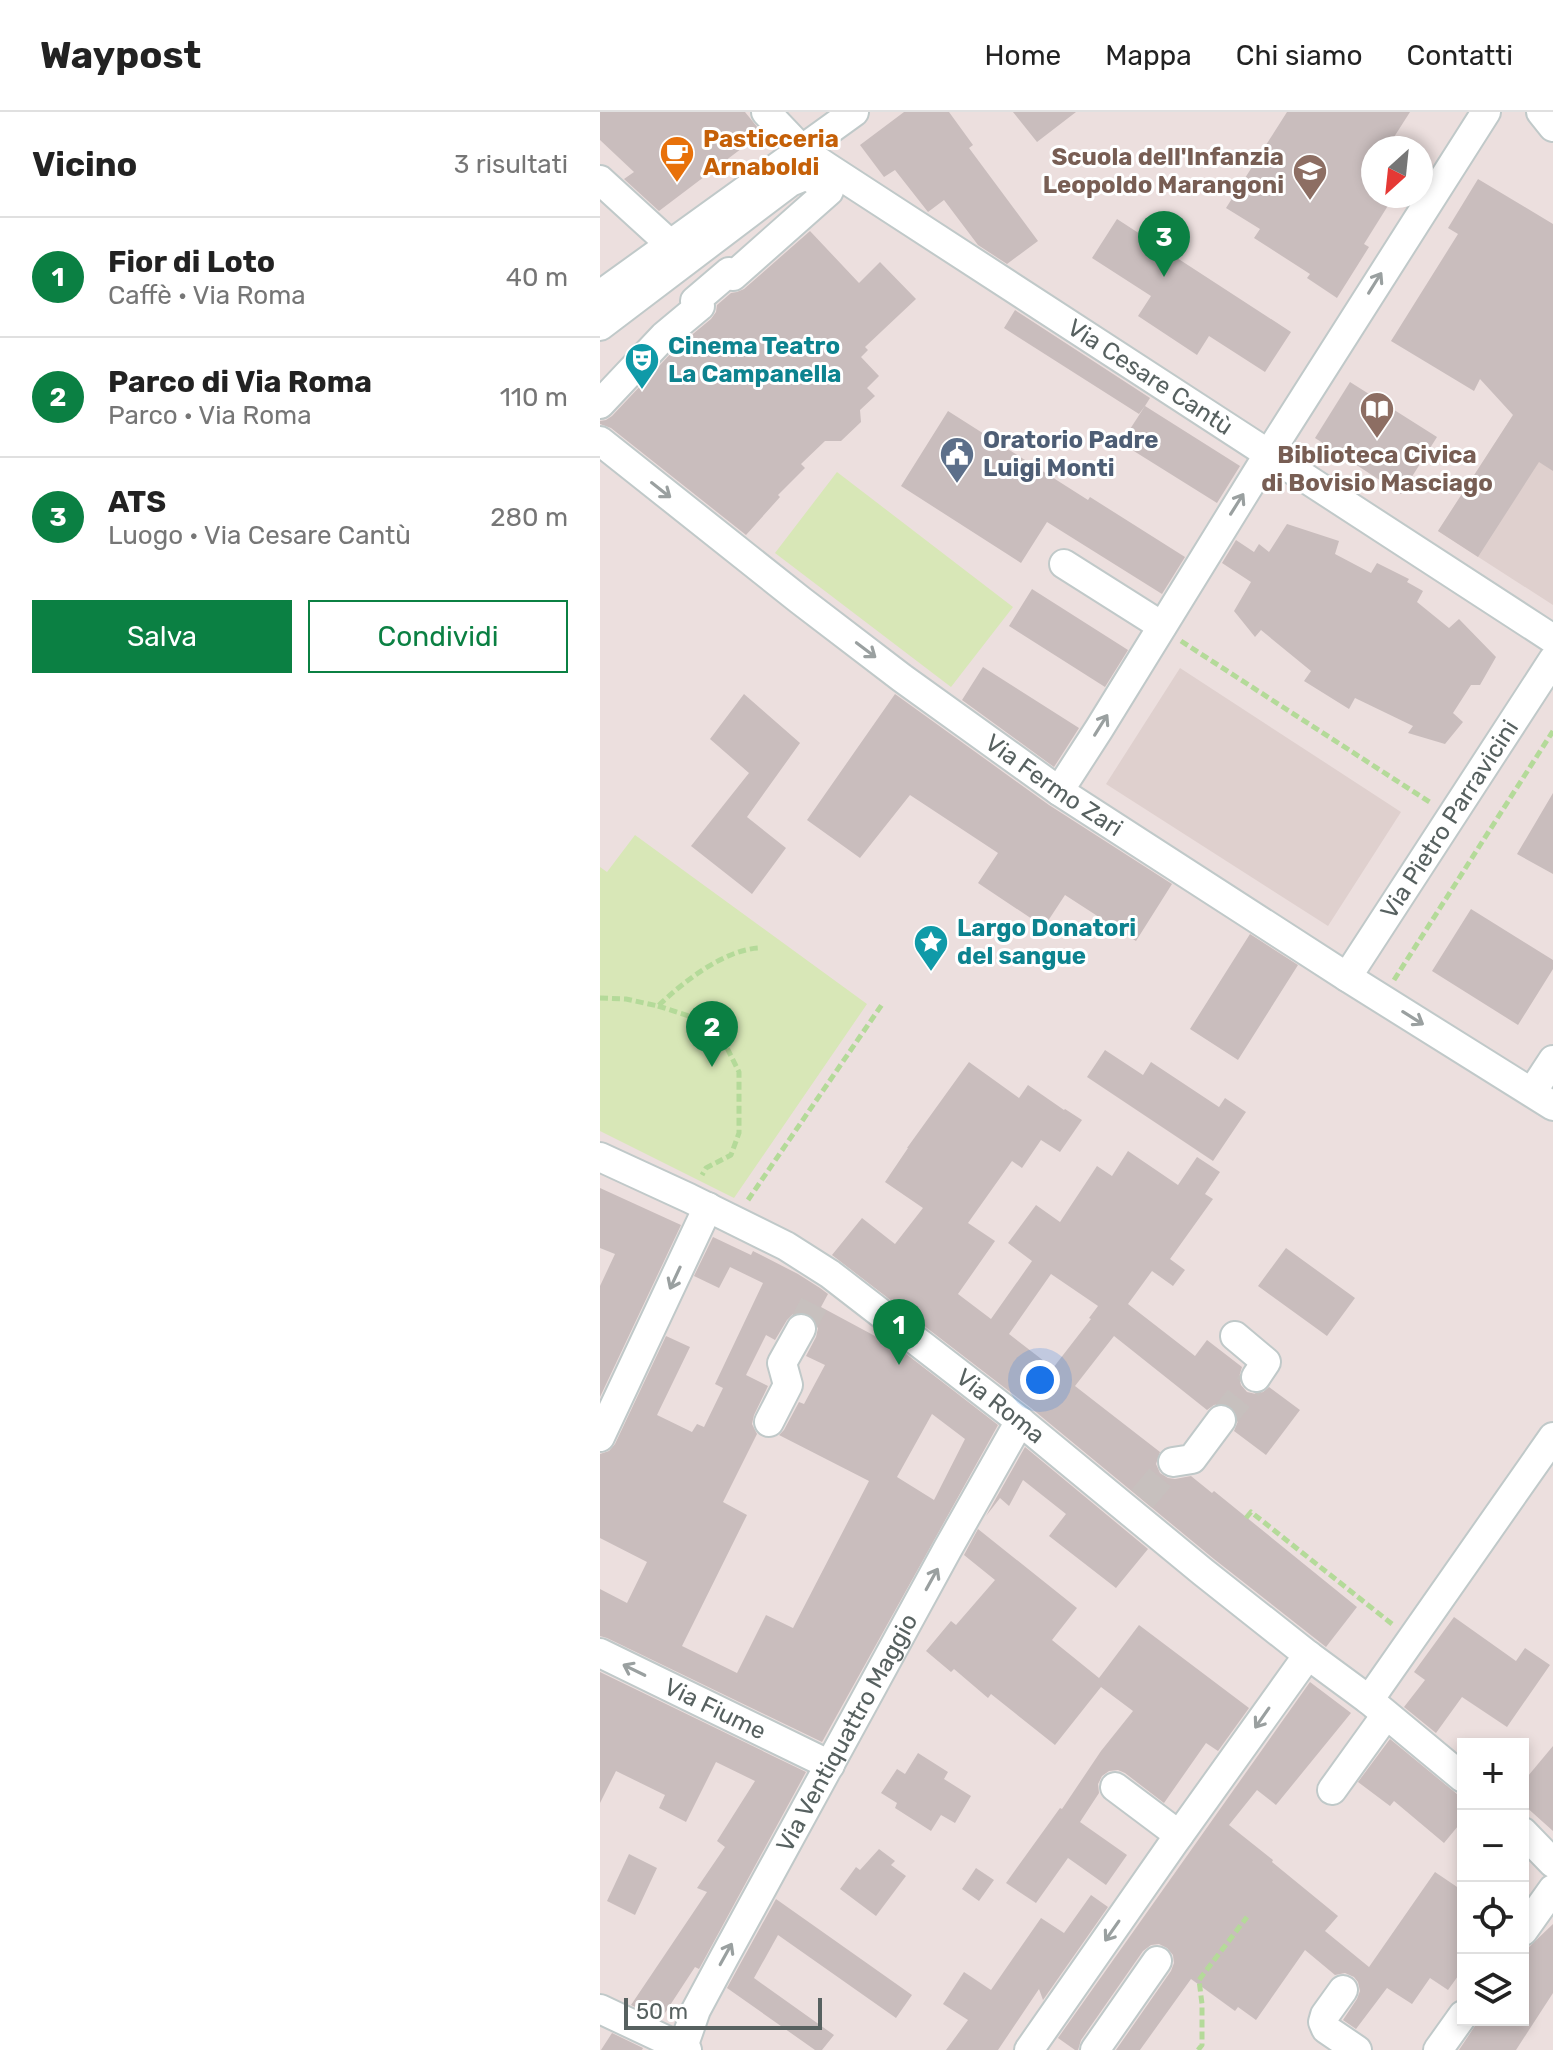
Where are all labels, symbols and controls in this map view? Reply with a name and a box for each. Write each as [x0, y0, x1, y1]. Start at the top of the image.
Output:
text: Waypost [40, 32, 201, 78]
text: Home [985, 39, 1061, 72]
text: Mappa [1105, 39, 1192, 72]
text: Chi siamo [1236, 39, 1363, 72]
text: Contatti [1407, 39, 1513, 72]
place label: Pasticceria Arnaboldi [703, 125, 839, 181]
cafe icon: Pasticceria Arnaboldi [658, 134, 696, 184]
north arrow [1361, 136, 1433, 208]
place label: Scuola dell'Infanzia Leopoldo Marangoni [1043, 143, 1284, 199]
text: Vicino [32, 144, 137, 185]
text: 3 risultati [454, 149, 568, 180]
school or university icon: Scuola dell'Infanzia Leopoldo Marangoni [1291, 152, 1329, 202]
pin: 3 [1138, 211, 1190, 277]
text: Fior di Loto [108, 244, 275, 280]
text: 1 [52, 262, 64, 293]
text: 40 m [506, 262, 568, 293]
one-way arrow [1367, 273, 1384, 295]
text: Caffè · Via Roma [108, 280, 306, 311]
street label: Via Cesare Cantù [1062, 313, 1238, 441]
place label: Cinema Teatro La Campanella [668, 332, 841, 388]
theatre icon: Cinema Teatro La Campanella [623, 341, 661, 391]
text: Parco di Via Roma [108, 364, 372, 400]
text: 2 [50, 382, 66, 413]
text: 110 m [500, 382, 568, 413]
library icon: Biblioteca Civica di Bovisio Masciago [1358, 390, 1396, 440]
text: Parco · Via Roma [108, 400, 312, 431]
place label: Oratorio Padre Luigi Monti [983, 426, 1159, 482]
public building icon: Oratorio Padre Luigi Monti [938, 435, 976, 485]
place label: Biblioteca Civica di Bovisio Masciago [1261, 441, 1493, 497]
one-way arrow [650, 481, 671, 499]
text: ATS [108, 484, 166, 520]
one-way arrow [1230, 493, 1246, 516]
text: 3 [49, 502, 67, 533]
text: 280 m [490, 502, 568, 533]
text: Luogo · Via Cesare Cantù [108, 520, 411, 551]
button: Salva [32, 600, 292, 673]
button: Condividi [308, 600, 568, 673]
one-way arrow [855, 642, 876, 659]
one-way arrow [1094, 714, 1110, 737]
street label: Via Pietro Parravicini [1375, 715, 1524, 924]
street label: Via Fermo Zari [980, 728, 1128, 842]
place label: Largo Donatori del sangue [957, 914, 1136, 970]
place icon: Largo Donatori del sangue [912, 923, 950, 973]
pin: 2 [686, 1001, 738, 1067]
one-way arrow [1401, 1010, 1424, 1026]
one-way arrow [667, 1266, 682, 1290]
pin: 1 [873, 1299, 925, 1365]
your location [1020, 1360, 1060, 1400]
street label: Via Roma [951, 1363, 1050, 1449]
one-way arrow [924, 1567, 940, 1591]
street label: Via Ventiquattro Maggio [771, 1609, 923, 1857]
one-way arrow [622, 1661, 646, 1677]
street label: Via Fiume [660, 1672, 771, 1746]
one-way arrow [1253, 1707, 1270, 1729]
map controls [1457, 1738, 1529, 2026]
button: + [1457, 1738, 1529, 1810]
button: − [1457, 1810, 1529, 1882]
button: locate [1457, 1882, 1529, 1954]
one-way arrow [1104, 1919, 1120, 1941]
one-way arrow [718, 1943, 734, 1966]
button: layers [1457, 1954, 1529, 2026]
scale bar [624, 1994, 822, 2030]
text: 50 m [636, 1998, 688, 2025]

